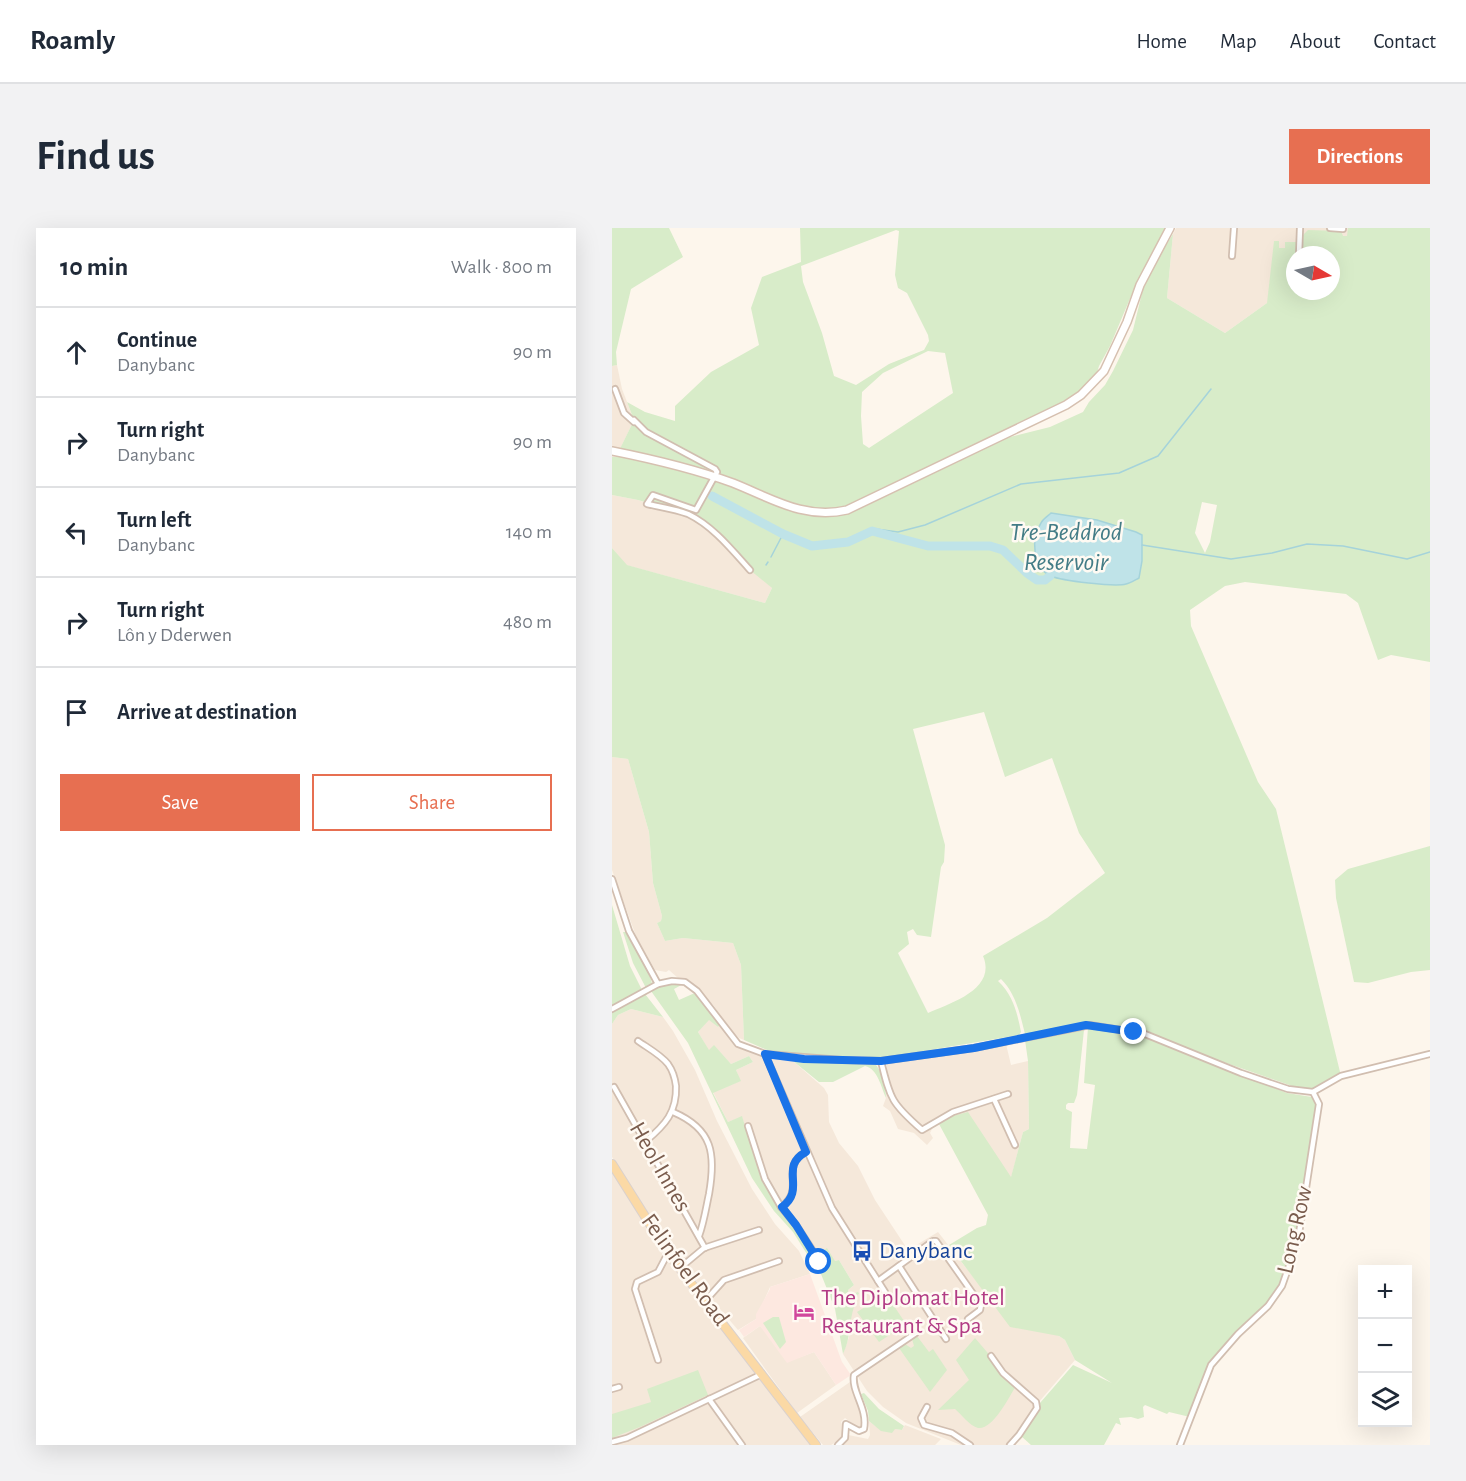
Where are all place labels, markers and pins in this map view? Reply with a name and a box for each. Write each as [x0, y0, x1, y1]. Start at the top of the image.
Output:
bus stop icon: Danybanc [850, 1239, 874, 1263]
place label: Danybanc [879, 1239, 972, 1263]
place label: The Diplomat Hotel Restaurant & Spa [821, 1286, 1005, 1338]
hotel icon: The Diplomat Hotel Restaurant & Spa [792, 1300, 816, 1324]

